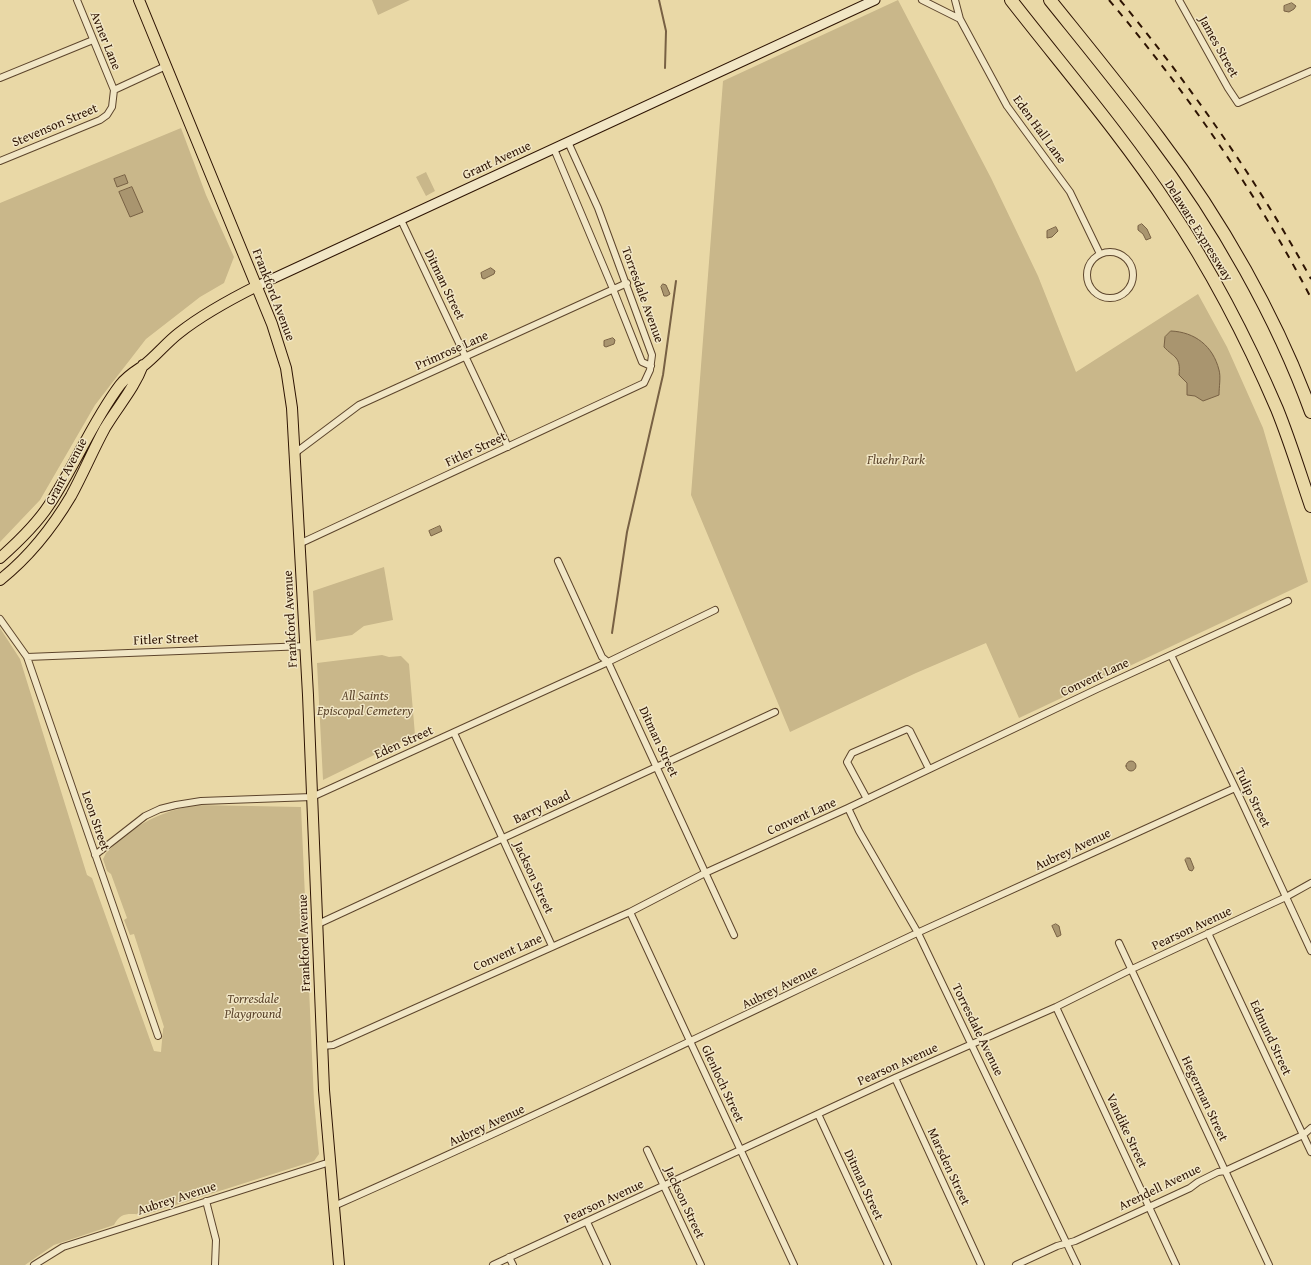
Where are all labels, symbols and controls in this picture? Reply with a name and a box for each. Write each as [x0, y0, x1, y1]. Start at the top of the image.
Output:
street label: Avner Lane [86, 10, 124, 72]
street label: James Street [1195, 14, 1241, 80]
street label: Eden Hall Lane [1009, 93, 1069, 167]
street label: Stevenson Street [10, 101, 100, 151]
street label: Grant Avenue [460, 138, 534, 184]
street label: Delaware Expressway [1161, 178, 1235, 284]
street label: Torresdale Avenue [617, 245, 667, 345]
street label: Frankford Avenue [248, 247, 298, 343]
street label: Ditman Street [420, 247, 468, 323]
street label: Primrose Lane [413, 328, 491, 374]
street label: Fitler Street [443, 429, 509, 471]
street label: Grant Avenue [43, 436, 91, 508]
park label: Fluehr Park [867, 453, 925, 469]
street label: Frankford Avenue [281, 570, 301, 668]
street label: Fitler Street [133, 631, 199, 649]
street label: Convent Lane [1058, 655, 1132, 701]
park label: All Saints Episcopal Cemetery [317, 689, 413, 720]
street label: Ditman Street [635, 704, 681, 780]
street label: Eden Street [372, 723, 436, 763]
street label: Tulip Street [1231, 766, 1273, 830]
street label: Barry Road [511, 788, 573, 828]
street label: Leon Street [78, 789, 112, 853]
street label: Convent Lane [765, 795, 839, 839]
street label: Aubrey Avenue [1032, 826, 1114, 874]
street label: Jackson Street [510, 840, 556, 916]
street label: Frankford Avenue [296, 894, 314, 992]
street label: Pearson Avenue [1150, 904, 1234, 954]
street label: Convent Lane [471, 931, 545, 975]
street label: Aubrey Avenue [740, 963, 820, 1013]
street label: Torresdale Avenue [948, 981, 1006, 1079]
park label: Torresdale Playground [224, 992, 282, 1023]
street label: Edmund Street [1246, 998, 1294, 1078]
street label: Pearson Avenue [855, 1040, 941, 1090]
street label: Glenloch Street [697, 1043, 747, 1125]
street label: Hegerman Street [1177, 1054, 1231, 1144]
street label: Vandike Street [1102, 1091, 1150, 1171]
street label: Aubrey Avenue [446, 1102, 528, 1150]
street label: Marsden Street [923, 1126, 973, 1208]
street label: Ditman Street [840, 1147, 886, 1223]
street label: Arendell Avenue [1116, 1161, 1204, 1215]
street label: Jackson Street [661, 1165, 707, 1241]
street label: Pearson Avenue [562, 1177, 646, 1227]
street label: Aubrey Avenue [136, 1179, 218, 1219]

